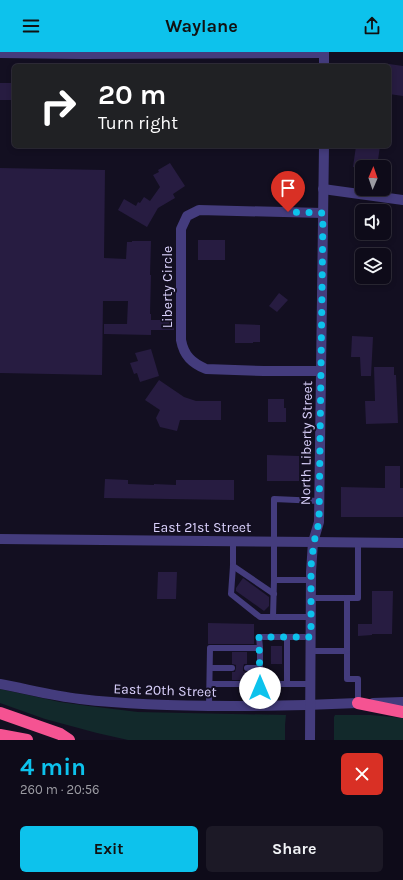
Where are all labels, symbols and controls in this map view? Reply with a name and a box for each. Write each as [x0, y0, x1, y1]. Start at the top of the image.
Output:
icon: menu [20, 15, 42, 37]
text: Waylane [165, 15, 238, 37]
icon: share [361, 15, 383, 37]
text: 20 m [98, 78, 166, 111]
icon: right [32, 80, 84, 132]
text: Turn right [98, 112, 178, 134]
north arrow [355, 160, 391, 196]
map controls [355, 160, 391, 284]
pin [271, 171, 305, 212]
icon: arrive [277, 177, 299, 199]
button: sound [355, 204, 391, 240]
street label: Liberty Circle [159, 246, 176, 328]
button: layers [355, 248, 391, 284]
street label: North Liberty Street [297, 381, 316, 505]
street label: East 21st Street [153, 519, 251, 536]
position arrow [239, 667, 281, 709]
street label: East 20th Street [113, 680, 217, 701]
text: 4 min [20, 753, 86, 781]
button: close [341, 753, 383, 795]
text: 260 m · 20:56 [20, 782, 99, 797]
button: Exit [20, 826, 198, 872]
button: Share [206, 826, 383, 872]

